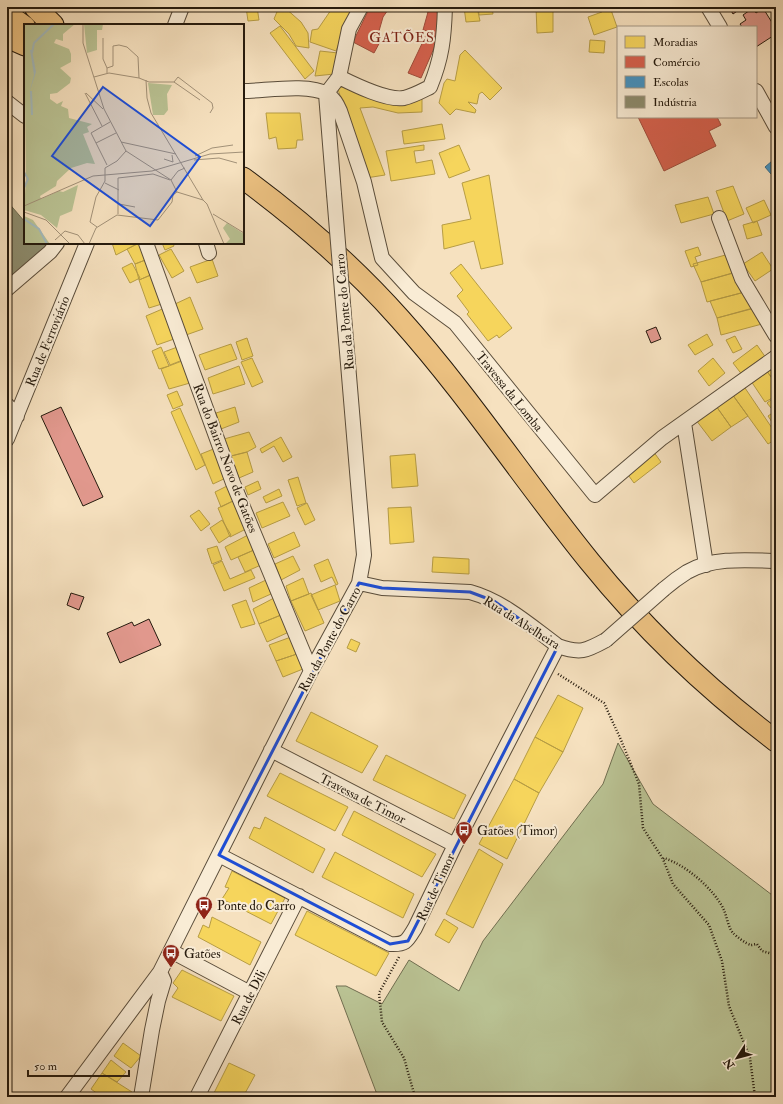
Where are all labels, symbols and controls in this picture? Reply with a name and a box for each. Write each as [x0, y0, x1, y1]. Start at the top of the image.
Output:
inset map [24, 24, 244, 244]
legend [617, 26, 757, 118]
district label: GATÕES [369, 29, 435, 46]
text: Moradias [653, 35, 698, 50]
text: Comércio [653, 55, 700, 70]
text: Escolas [653, 75, 688, 90]
text: Indústria [653, 95, 698, 110]
street label: Rua da Ponte do Carro [332, 253, 358, 371]
street label: Rua de Ferroviário [22, 294, 73, 389]
street label: Travessa da Lomba [472, 348, 547, 435]
street label: Rua do Bairro Novo de Gatões [189, 382, 261, 536]
street label: Rua da Ponte do Carro [295, 584, 364, 695]
street label: Rua da Abelheira [480, 593, 563, 653]
street label: Travessa de Timor [317, 770, 409, 828]
bus stop icon: Gatões (Timor) [454, 820, 474, 845]
place label: Gatões (Timor) [477, 823, 558, 839]
street label: Rua de Timor [413, 851, 459, 924]
bus stop icon: Ponte do Carro [194, 895, 214, 920]
place label: Ponte do Carro [217, 898, 296, 914]
bus stop icon: Gatões [161, 943, 181, 968]
place label: Gatões [184, 946, 221, 962]
street label: Rua de Dili [228, 967, 270, 1028]
north arrow [717, 1038, 757, 1078]
scale bar [28, 1052, 129, 1078]
text: N [720, 1055, 738, 1072]
text: 50 m [34, 1059, 58, 1074]

